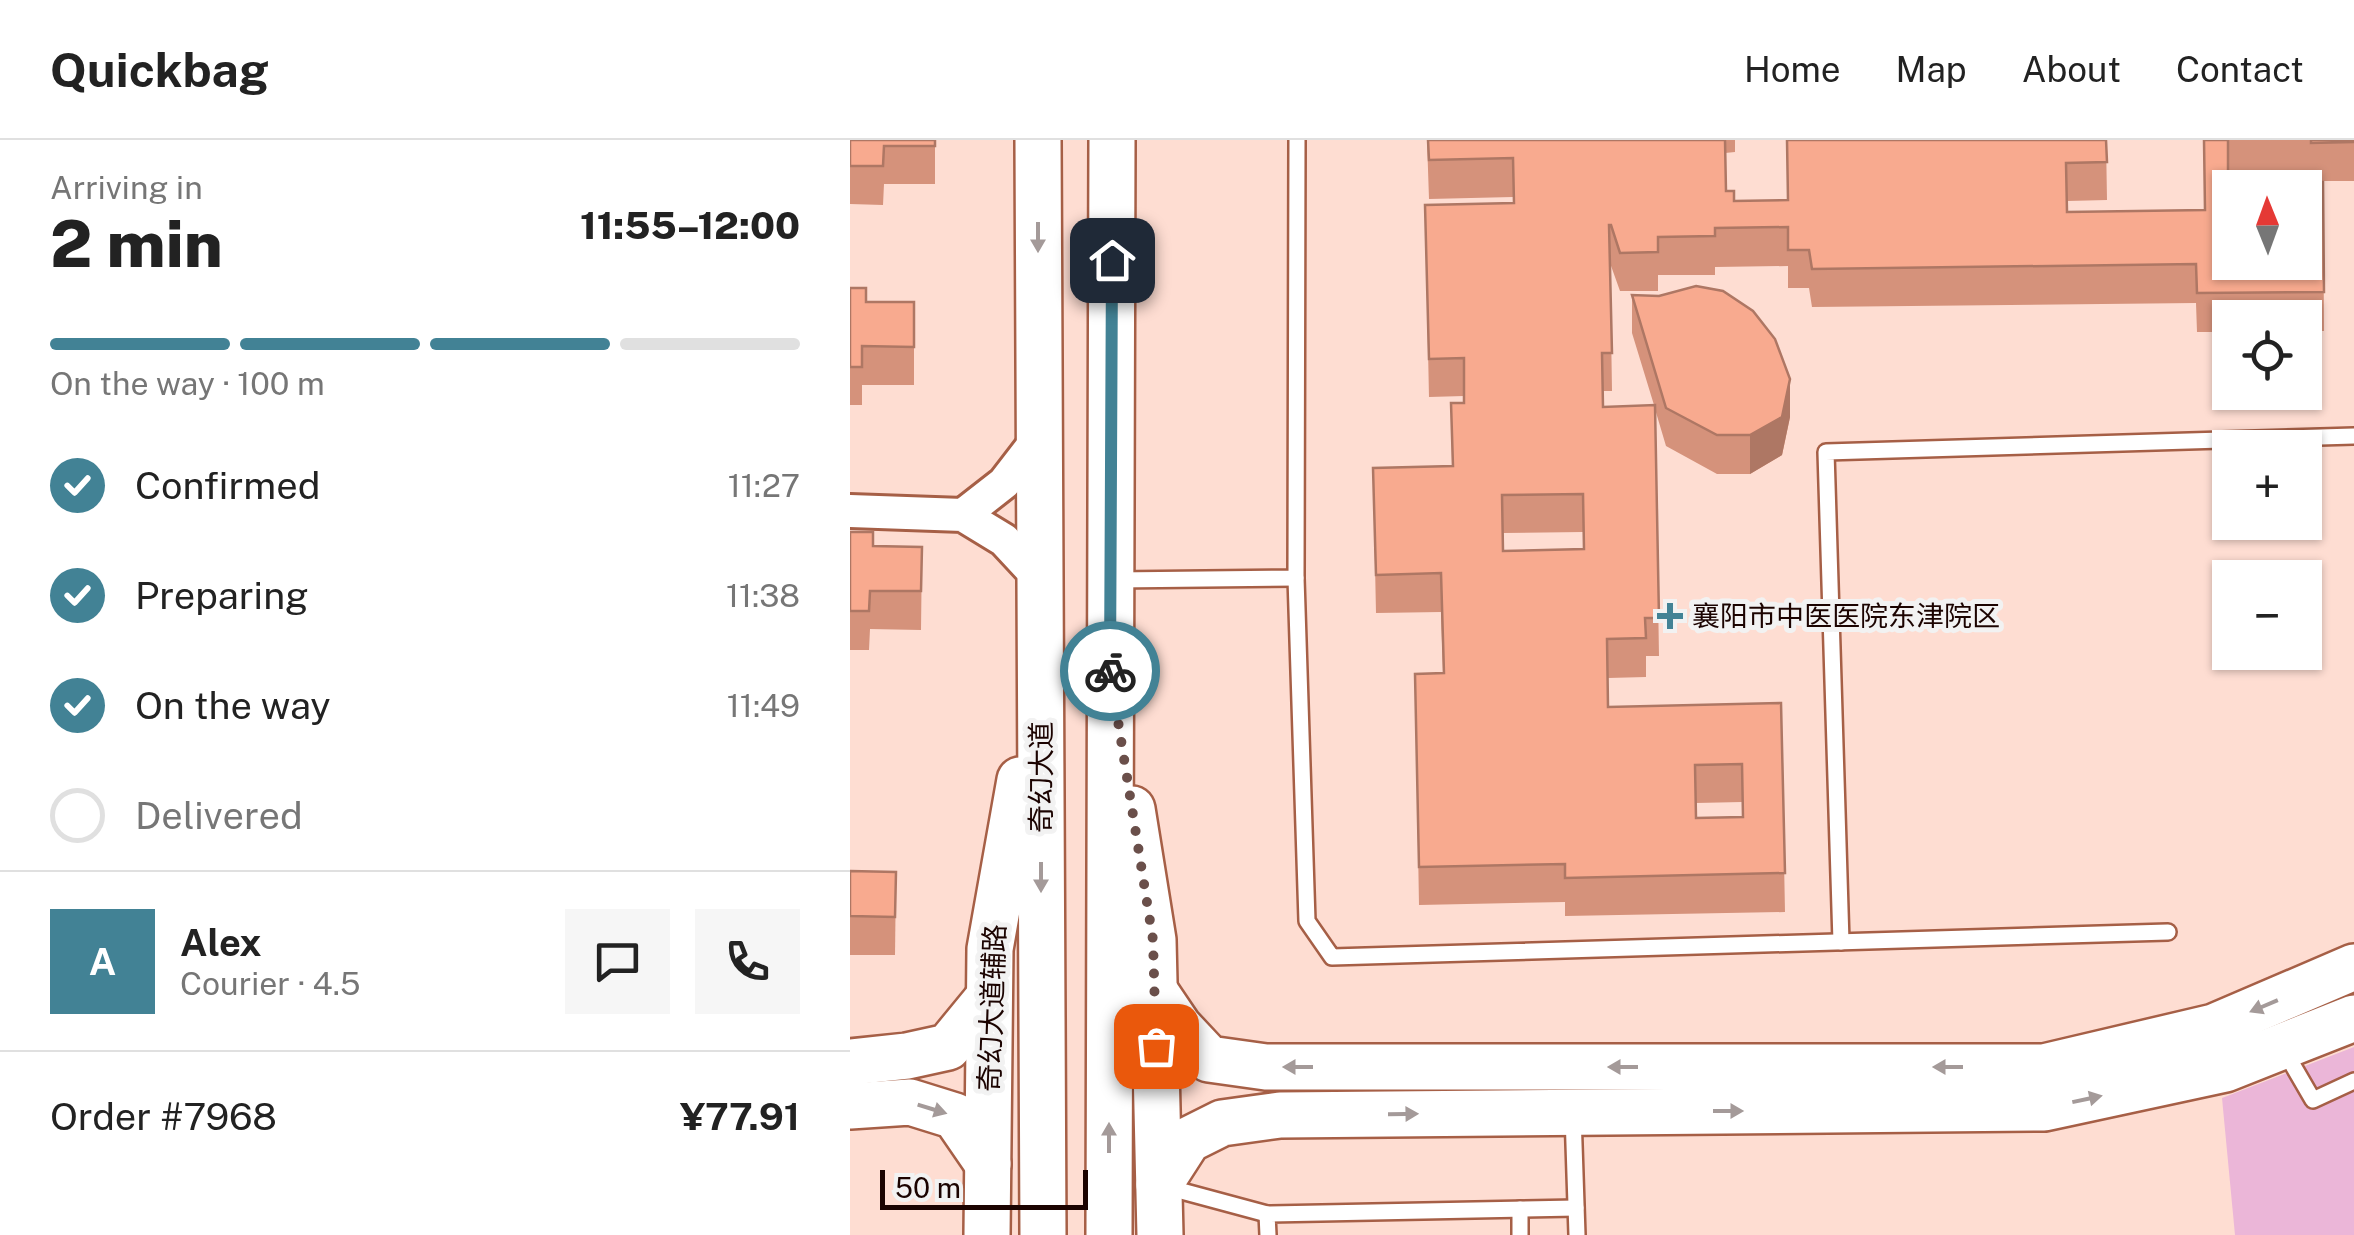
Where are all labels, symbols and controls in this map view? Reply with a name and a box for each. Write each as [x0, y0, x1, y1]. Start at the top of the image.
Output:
text: Quickbag [50, 41, 269, 98]
text: Home [1744, 49, 1841, 90]
text: Map [1896, 49, 1967, 90]
text: About [2022, 49, 2121, 90]
text: Contact [2176, 49, 2304, 90]
text: Arriving in [50, 169, 203, 206]
north arrow [2212, 170, 2322, 280]
map controls [2212, 170, 2322, 670]
text: 11:55–12:00 [580, 203, 800, 248]
text: 2 min [50, 205, 223, 282]
pin [1070, 218, 1155, 303]
one-way arrow [1030, 222, 1046, 254]
icon: home [1085, 233, 1140, 288]
button: locate [2212, 300, 2322, 410]
text: On the way · 100 m [50, 365, 325, 402]
button: + [2212, 430, 2322, 540]
icon: check [50, 458, 105, 513]
text: Confirmed [135, 463, 320, 508]
text: 11:27 [728, 467, 800, 504]
button: − [2212, 560, 2322, 670]
icon: check [50, 568, 105, 623]
text: Preparing [135, 573, 309, 618]
text: 11:38 [726, 577, 800, 614]
place label: 襄阳市中医医院东津院区 [1692, 599, 2000, 632]
marker: 襄阳市中医医院东津院区 [1657, 603, 1683, 629]
courier [1060, 621, 1160, 721]
icon: bike [1083, 644, 1138, 699]
icon: check [50, 678, 105, 733]
text: On the way [135, 683, 331, 728]
text: 11:49 [727, 687, 800, 724]
street label: 奇幻大道 [1024, 721, 1057, 833]
text: Delivered [135, 793, 303, 838]
one-way arrow [1033, 862, 1049, 894]
button: chat [565, 909, 670, 1014]
button: phone [695, 909, 800, 1014]
text: Alex [180, 920, 262, 965]
street label: 奇幻大道辅路 [972, 923, 1011, 1093]
text: A [89, 939, 116, 984]
text: Courier · 4.5 [180, 965, 360, 1002]
one-way arrow [2249, 998, 2279, 1014]
pin [1114, 1004, 1199, 1089]
icon: bag [1129, 1019, 1184, 1074]
one-way arrow [1282, 1059, 1314, 1075]
one-way arrow [1607, 1059, 1639, 1075]
one-way arrow [1932, 1059, 1964, 1075]
one-way arrow [2072, 1090, 2103, 1106]
text: Order #7968 [50, 1094, 277, 1139]
text: ¥77.91 [680, 1094, 800, 1139]
one-way arrow [917, 1102, 947, 1117]
one-way arrow [1713, 1103, 1745, 1119]
one-way arrow [1388, 1106, 1420, 1122]
one-way arrow [1101, 1121, 1117, 1153]
scale bar [880, 1165, 1088, 1210]
text: 50 m [895, 1171, 961, 1204]

